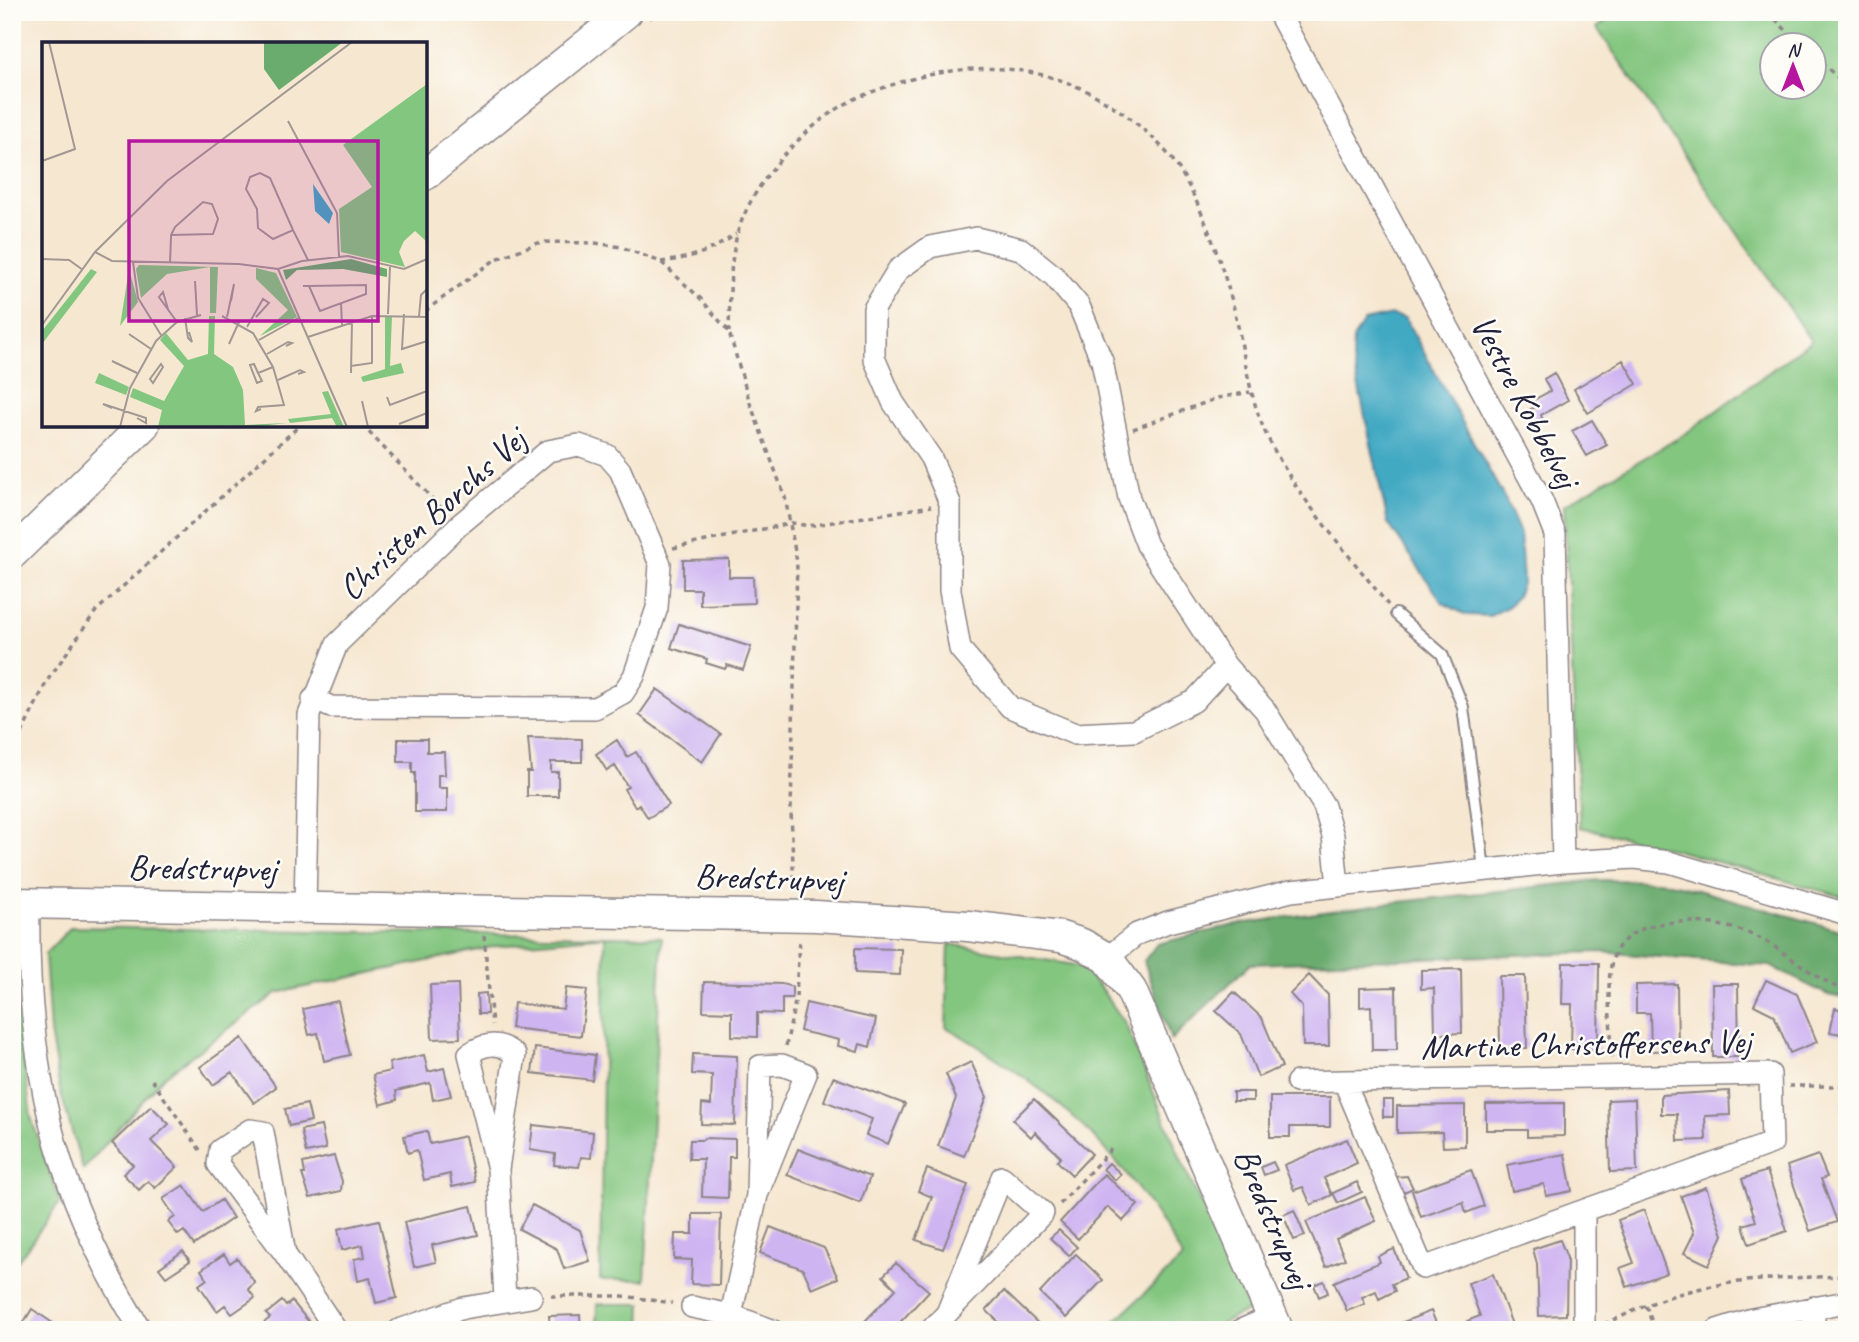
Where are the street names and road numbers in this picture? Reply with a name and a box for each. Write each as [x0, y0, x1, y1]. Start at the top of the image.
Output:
street label: Vestre Kobbelvej [1461, 307, 1592, 500]
street label: Christen Borchs Vej [329, 415, 538, 610]
street label: Bredstrupvej [127, 844, 281, 892]
street label: Bredstrupvej [694, 853, 849, 903]
street label: Martine Christoffersens Vej [1421, 1019, 1755, 1069]
street label: Bredstrupvej [1223, 1141, 1325, 1300]

